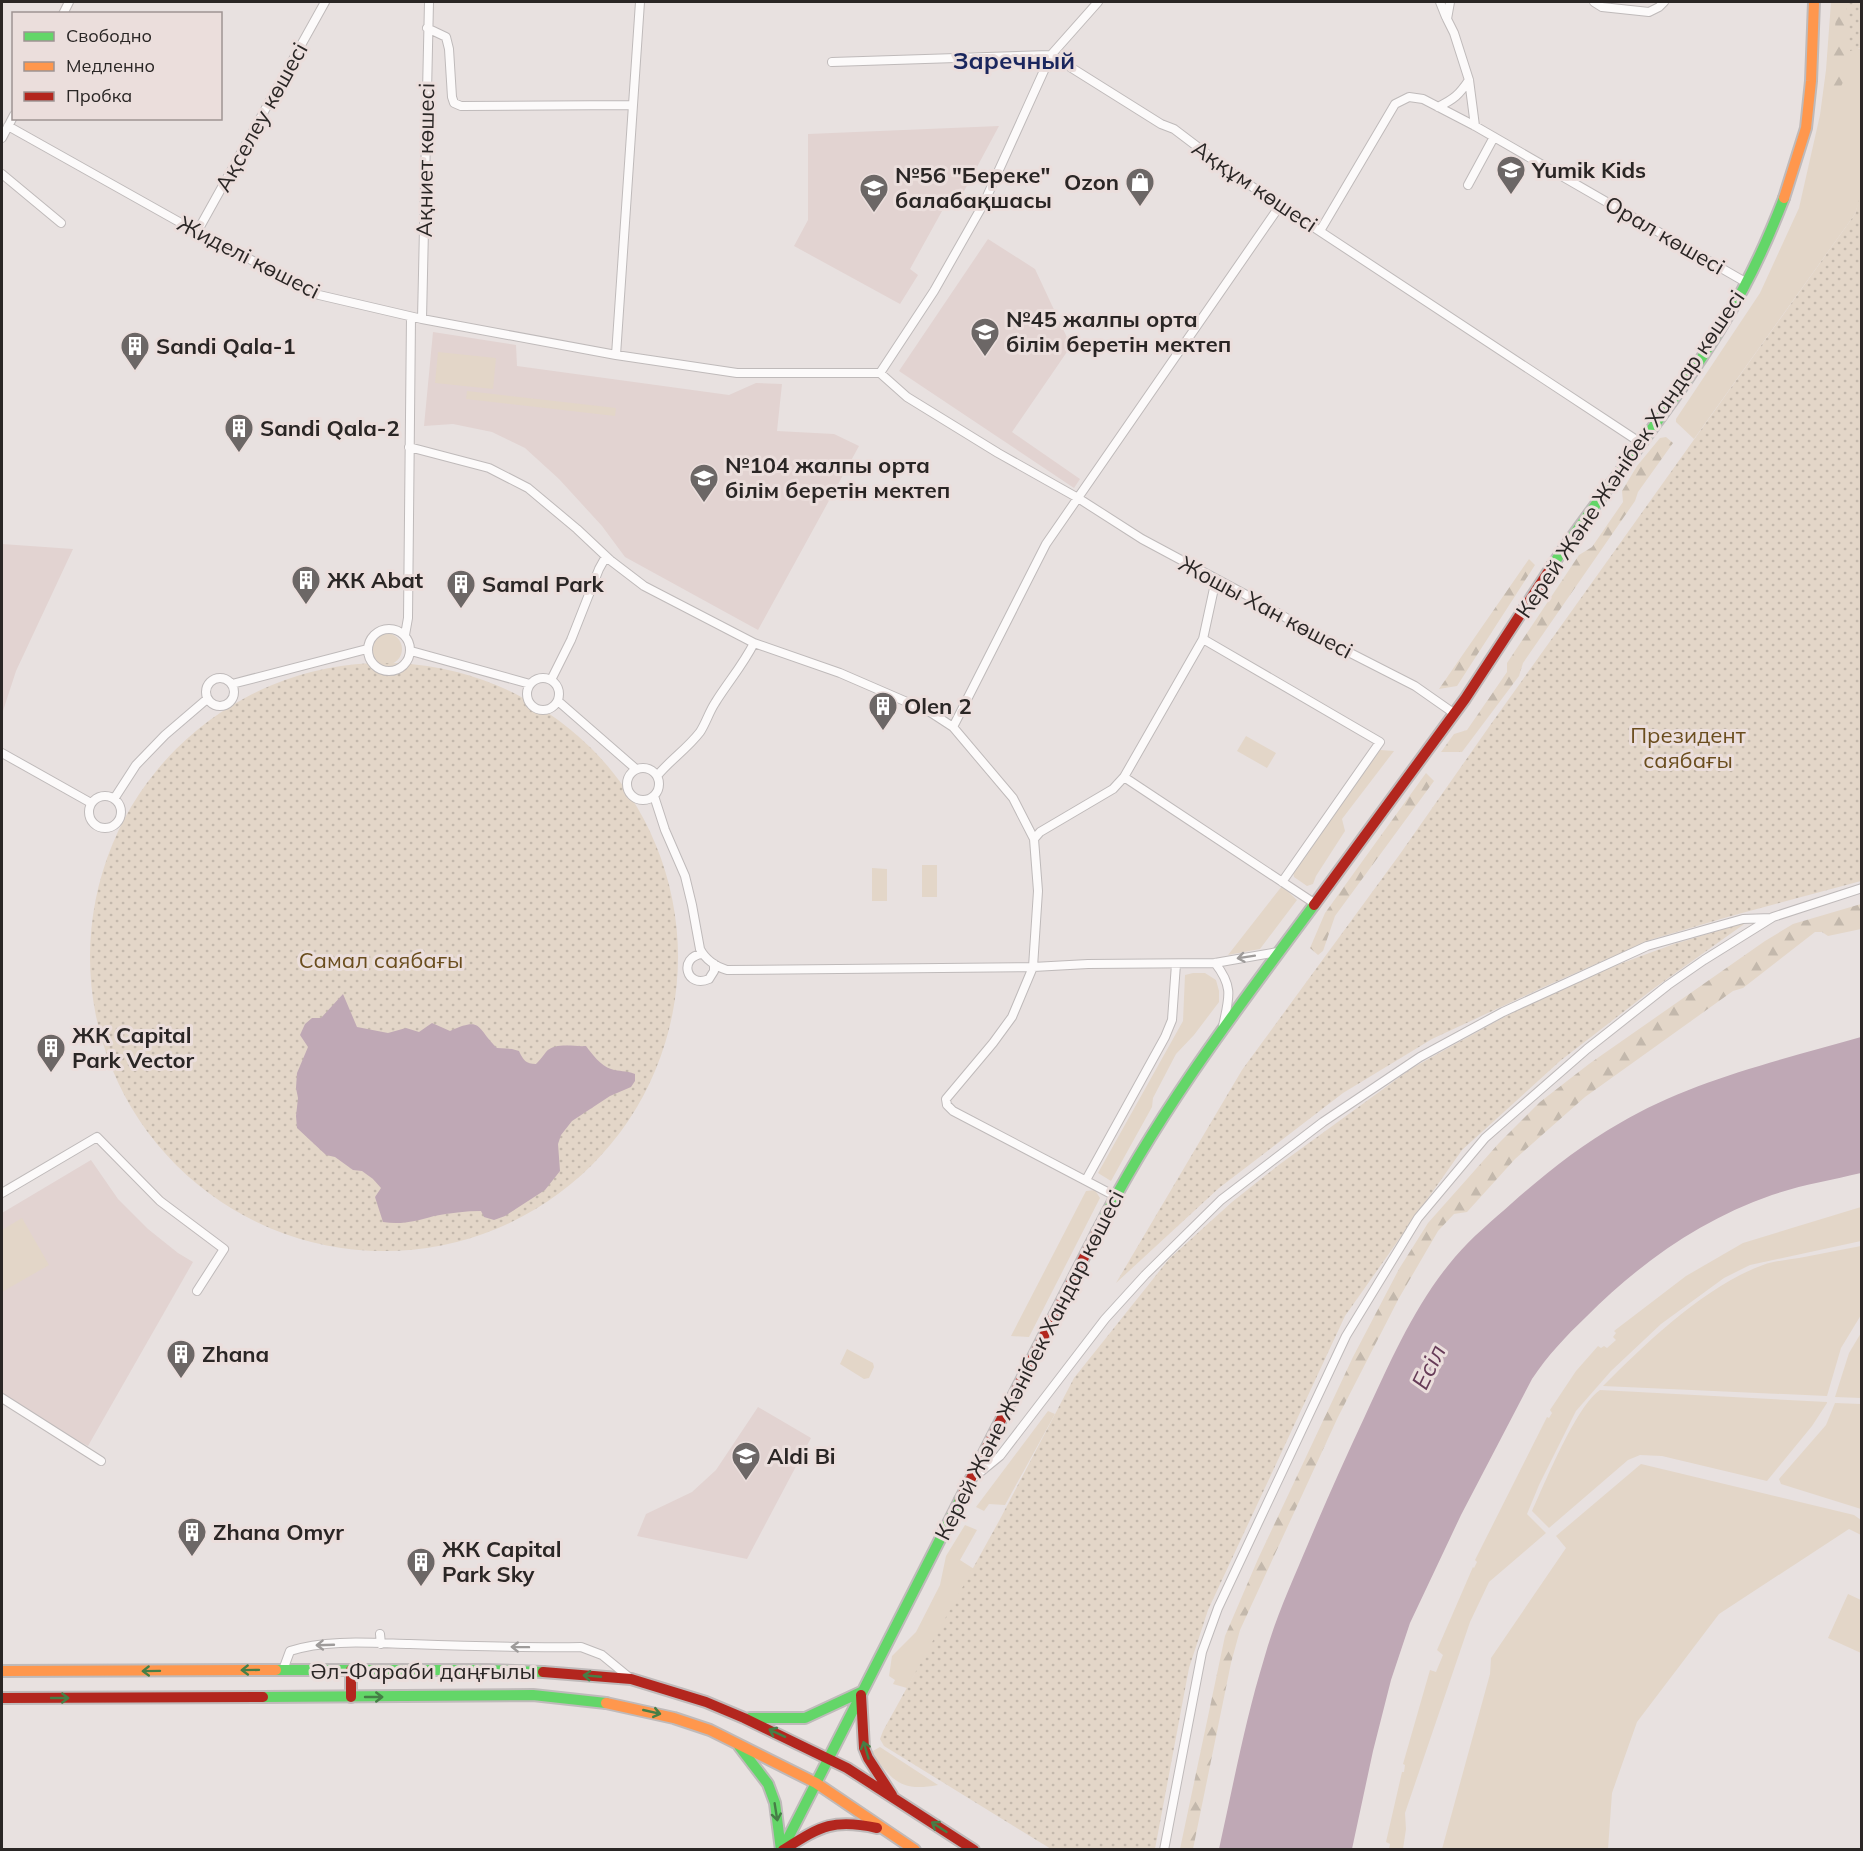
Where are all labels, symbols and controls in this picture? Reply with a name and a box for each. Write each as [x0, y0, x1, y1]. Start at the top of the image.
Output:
legend [12, 12, 222, 120]
text: Свободно [66, 24, 152, 47]
street label: Ақселеу көшесі [208, 38, 314, 196]
district label: Заречный [953, 45, 1075, 75]
text: Медленно [66, 54, 155, 77]
street label: Ақниет көшесі [410, 83, 440, 237]
text: Пробка [66, 84, 132, 107]
street label: Аққұм көшесі [1187, 134, 1323, 238]
school or university icon: Yumik Kids [1495, 154, 1527, 196]
place label: Yumik Kids [1531, 156, 1646, 184]
place label: №56 "Береке" балабақшасы [895, 161, 1052, 214]
shop icon: Ozon [1124, 166, 1156, 208]
place label: Ozon [1064, 168, 1119, 196]
school or university icon: №56 "Береке" балабақшасы [858, 172, 890, 214]
street label: Орал көшесі [1600, 189, 1730, 281]
street label: Жиделі көшесі [173, 209, 325, 305]
street label: Керей Және Жәнібек Хандар көшесі [1510, 285, 1750, 623]
place label: №45 жалпы орта білім беретін мектеп [1006, 305, 1231, 358]
school or university icon: №45 жалпы орта білім беретін мектеп [969, 316, 1001, 358]
building icon: Sandi Qala-1 [119, 330, 151, 372]
place label: Sandi Qala-1 [156, 332, 296, 360]
building icon: Sandi Qala-2 [223, 412, 255, 454]
place label: Sandi Qala-2 [260, 414, 400, 442]
place label: №104 жалпы орта білім беретін мектеп [725, 451, 950, 504]
school or university icon: №104 жалпы орта білім беретін мектеп [688, 462, 720, 504]
street label: Жошы Хан көшесі [1174, 549, 1358, 665]
building icon: ЖК Abat [290, 564, 322, 606]
place label: ЖК Abat [327, 566, 423, 594]
building icon: Samal Park [445, 568, 477, 610]
place label: Samal Park [482, 570, 604, 598]
building icon: Olen 2 [867, 690, 899, 732]
place label: Olen 2 [904, 692, 972, 720]
park label: Президент саябағы [1630, 721, 1746, 774]
park label: Самал саябағы [299, 946, 463, 974]
one-way arrow [1237, 952, 1257, 963]
place label: ЖК Capital Park Vector [72, 1021, 195, 1074]
building icon: ЖК Capital Park Vector [35, 1032, 67, 1074]
street label: Керей Және Жәнібек Хандар көшесі [928, 1185, 1130, 1545]
building icon: Zhana [165, 1338, 197, 1380]
water label: Есіл [1404, 1339, 1452, 1394]
place label: Zhana [202, 1340, 269, 1368]
school or university icon: Aldi Bi [730, 1440, 762, 1482]
place label: Aldi Bi [767, 1442, 836, 1470]
building icon: Zhana Omyr [176, 1516, 208, 1558]
place label: Zhana Omyr [213, 1518, 344, 1546]
place label: ЖК Capital Park Sky [442, 1535, 562, 1588]
building icon: ЖК Capital Park Sky [405, 1546, 437, 1588]
one-way arrow [316, 1639, 335, 1650]
one-way arrow [510, 1641, 530, 1653]
street label: Әл-Фараби даңғылы [310, 1657, 536, 1685]
one-way arrow [240, 1664, 260, 1676]
one-way arrow [142, 1665, 162, 1677]
one-way arrow [582, 1670, 602, 1681]
one-way arrow [364, 1691, 384, 1703]
one-way arrow [49, 1692, 69, 1704]
one-way arrow [642, 1707, 661, 1719]
one-way arrow [768, 1727, 786, 1739]
one-way arrow [860, 1740, 871, 1759]
one-way arrow [770, 1801, 781, 1821]
one-way arrow [931, 1821, 948, 1833]

